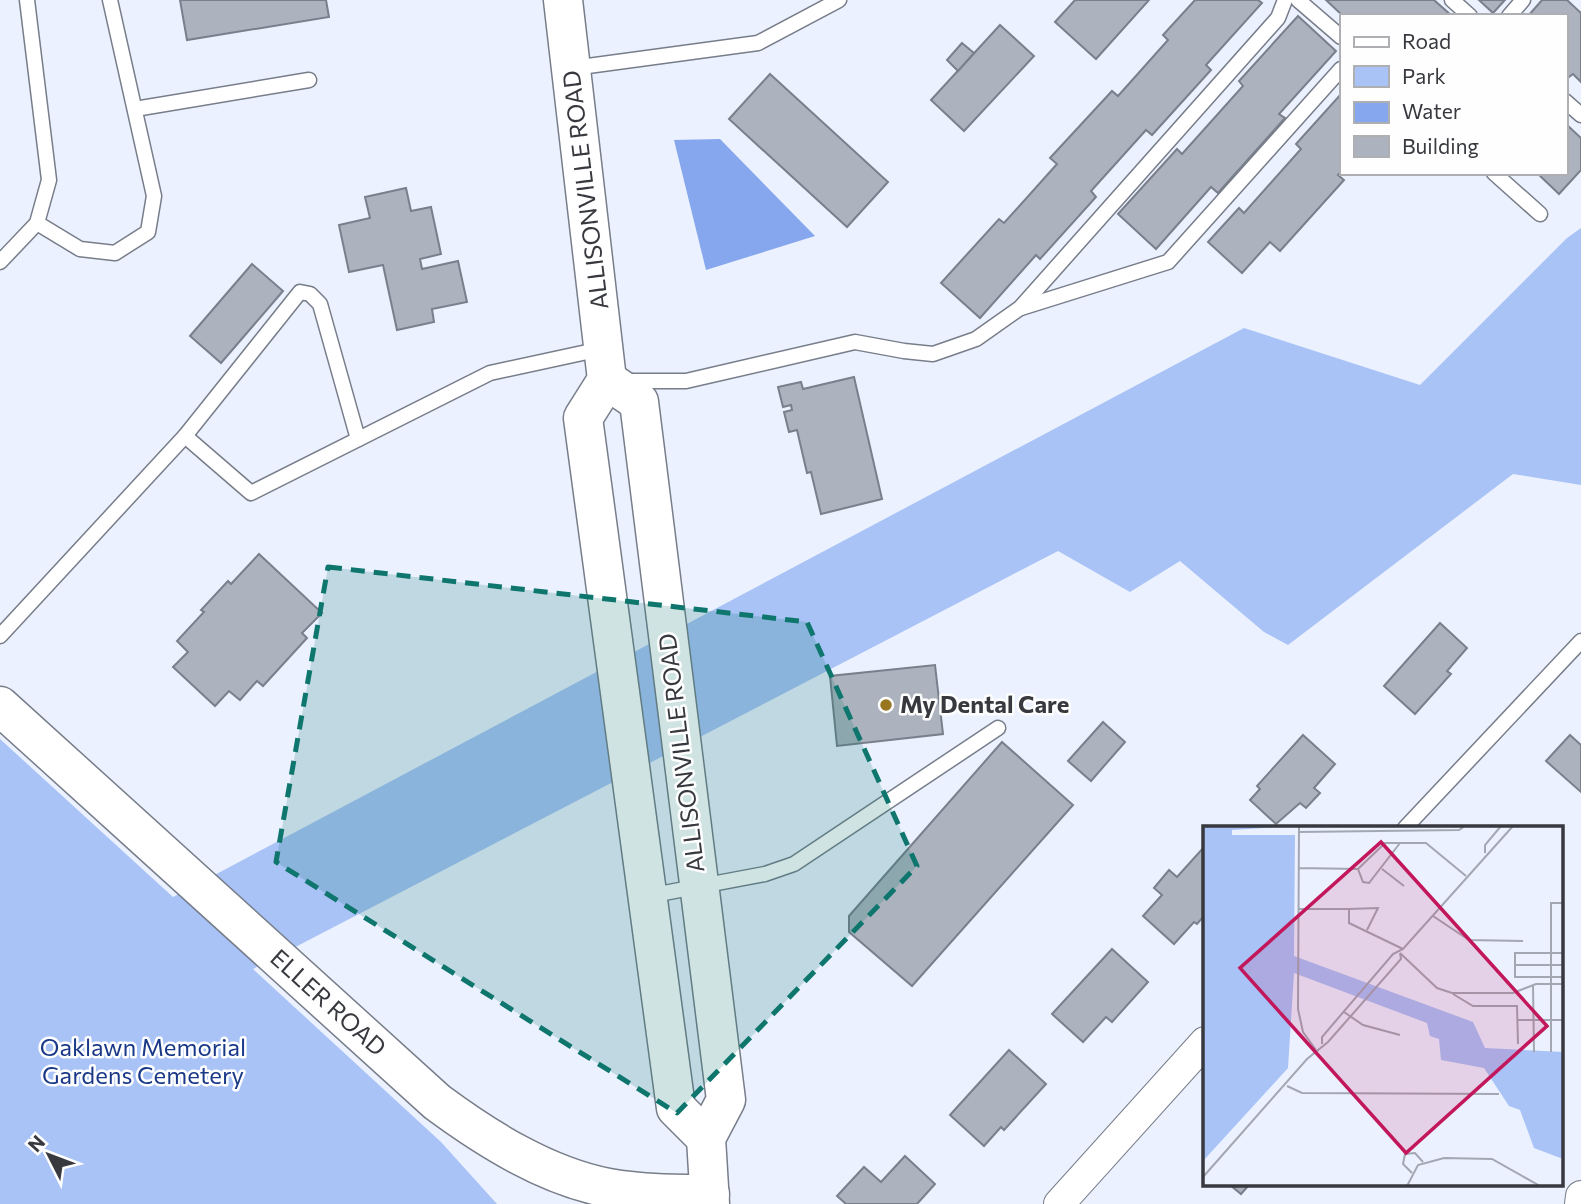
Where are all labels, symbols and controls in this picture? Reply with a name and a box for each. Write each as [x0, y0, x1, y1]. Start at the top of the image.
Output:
legend [1340, 14, 1567, 175]
text: Road [1402, 28, 1451, 53]
text: Park [1402, 63, 1446, 88]
street label: ALLISONVILLE ROAD [555, 69, 614, 311]
text: Water [1402, 98, 1461, 123]
text: Building [1402, 133, 1479, 158]
street label: ALLISONVILLE ROAD [651, 632, 710, 874]
place label: My Dental Care [900, 689, 1069, 718]
marker: My Dental Care [878, 697, 894, 713]
inset map [1203, 826, 1564, 1186]
street label: ELLER ROAD [265, 942, 393, 1061]
park label: Oaklawn Memorial Gardens Cemetery [40, 1032, 246, 1089]
north arrow [14, 1120, 84, 1190]
text: N [23, 1130, 49, 1156]

